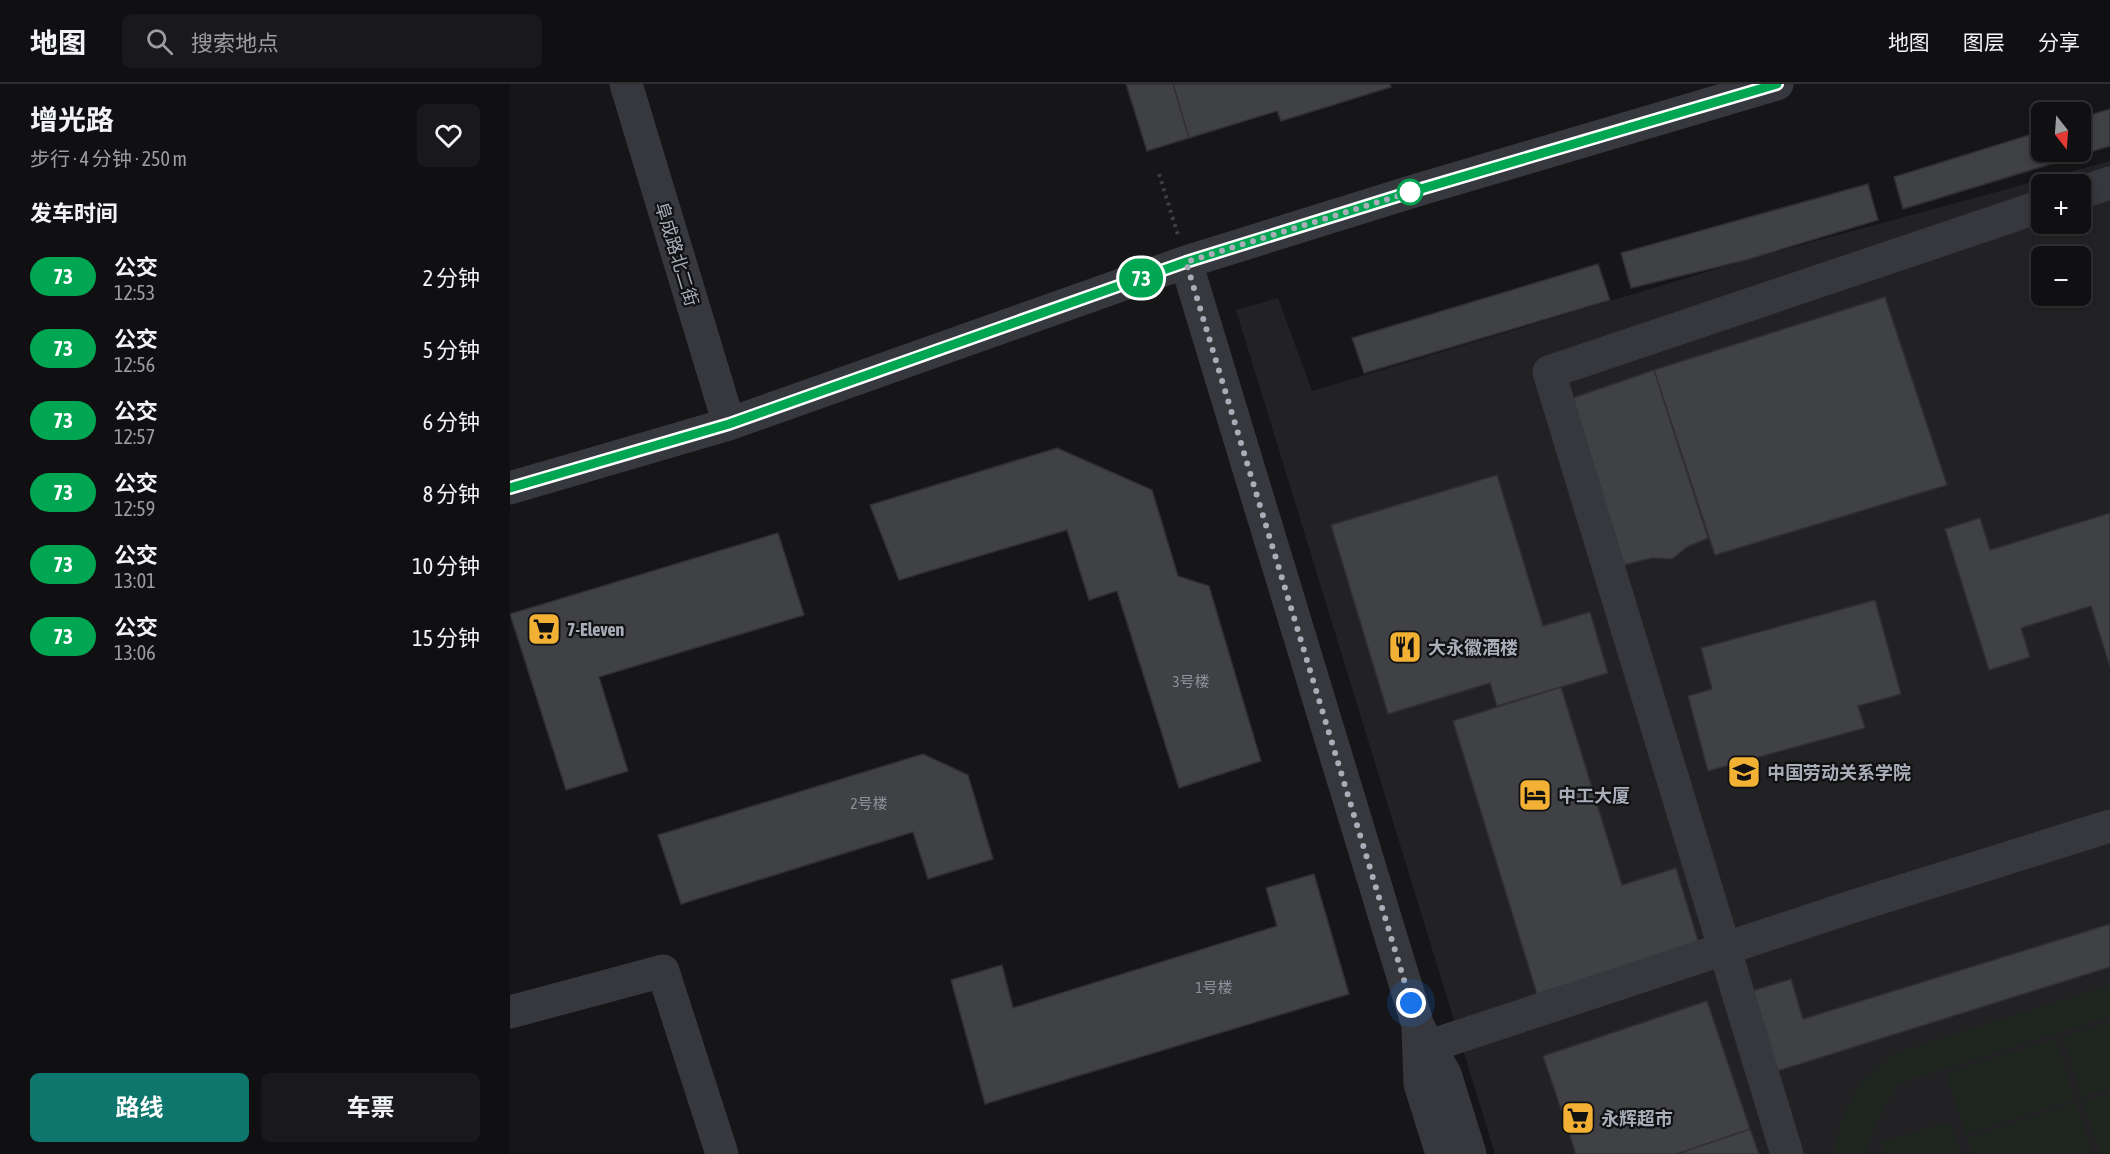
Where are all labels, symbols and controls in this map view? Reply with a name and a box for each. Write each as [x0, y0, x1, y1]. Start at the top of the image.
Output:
search box [122, 14, 542, 68]
icon: search [143, 25, 176, 58]
text: 地图 [30, 27, 86, 59]
text: 搜索地点 [191, 30, 279, 56]
text: 地图 [1888, 30, 1930, 54]
text: 图层 [1963, 30, 2005, 54]
text: 分享 [2038, 30, 2080, 54]
north arrow [2031, 102, 2091, 162]
map controls [2031, 102, 2091, 306]
text: 增光路 [30, 104, 114, 136]
button: heart [417, 104, 480, 167]
text: 步行 · 4 分钟 · 250 m [30, 147, 187, 170]
button: + [2031, 174, 2091, 234]
unlabelled marker [1397, 179, 1423, 205]
street label: 阜成路北二街 [651, 199, 703, 309]
text: 发车时间 [30, 200, 118, 226]
button: − [2031, 246, 2091, 306]
text: 公交 [114, 254, 158, 280]
line badge: 73 [1114, 258, 1168, 298]
text: 73 [53, 264, 73, 288]
text: 2 分钟 [423, 265, 480, 291]
text: 73 [1131, 266, 1151, 290]
text: 12:53 [114, 281, 155, 304]
text: 公交 [114, 326, 158, 352]
text: 73 [53, 336, 73, 360]
text: 5 分钟 [423, 337, 480, 363]
text: 12:56 [114, 353, 155, 376]
text: 公交 [114, 398, 158, 424]
text: 73 [53, 408, 73, 432]
text: 6 分钟 [423, 409, 480, 435]
text: 12:57 [114, 425, 155, 448]
text: 公交 [114, 470, 158, 496]
text: 73 [53, 480, 73, 504]
text: 8 分钟 [423, 481, 480, 507]
text: 12:59 [114, 497, 155, 520]
text: 公交 [114, 542, 158, 568]
text: 73 [53, 552, 73, 576]
text: 10 分钟 [412, 553, 480, 579]
text: 13:01 [114, 569, 156, 592]
supermarket icon: 7-Eleven [526, 611, 562, 647]
text: 公交 [114, 614, 158, 640]
place label: 7-Eleven [567, 619, 625, 640]
text: 73 [53, 624, 73, 648]
text: 15 分钟 [412, 625, 480, 651]
restaurant icon: 大永徽酒楼 [1387, 629, 1423, 665]
place label: 大永徽酒楼 [1428, 637, 1518, 658]
text: 13:06 [114, 641, 156, 664]
house number: 3号楼 [1172, 673, 1210, 690]
school or university icon: 中国劳动关系学院 [1726, 754, 1762, 790]
place label: 中国劳动关系学院 [1767, 762, 1911, 783]
hotel icon: 中工大厦 [1517, 777, 1553, 813]
place label: 中工大厦 [1558, 785, 1630, 806]
house number: 2号楼 [850, 795, 888, 812]
house number: 1号楼 [1195, 979, 1233, 996]
your location [1396, 988, 1426, 1018]
button: 路线 [30, 1073, 249, 1142]
button: 车票 [261, 1073, 480, 1142]
supermarket icon: 永辉超市 [1560, 1100, 1596, 1136]
place label: 永辉超市 [1601, 1108, 1673, 1129]

